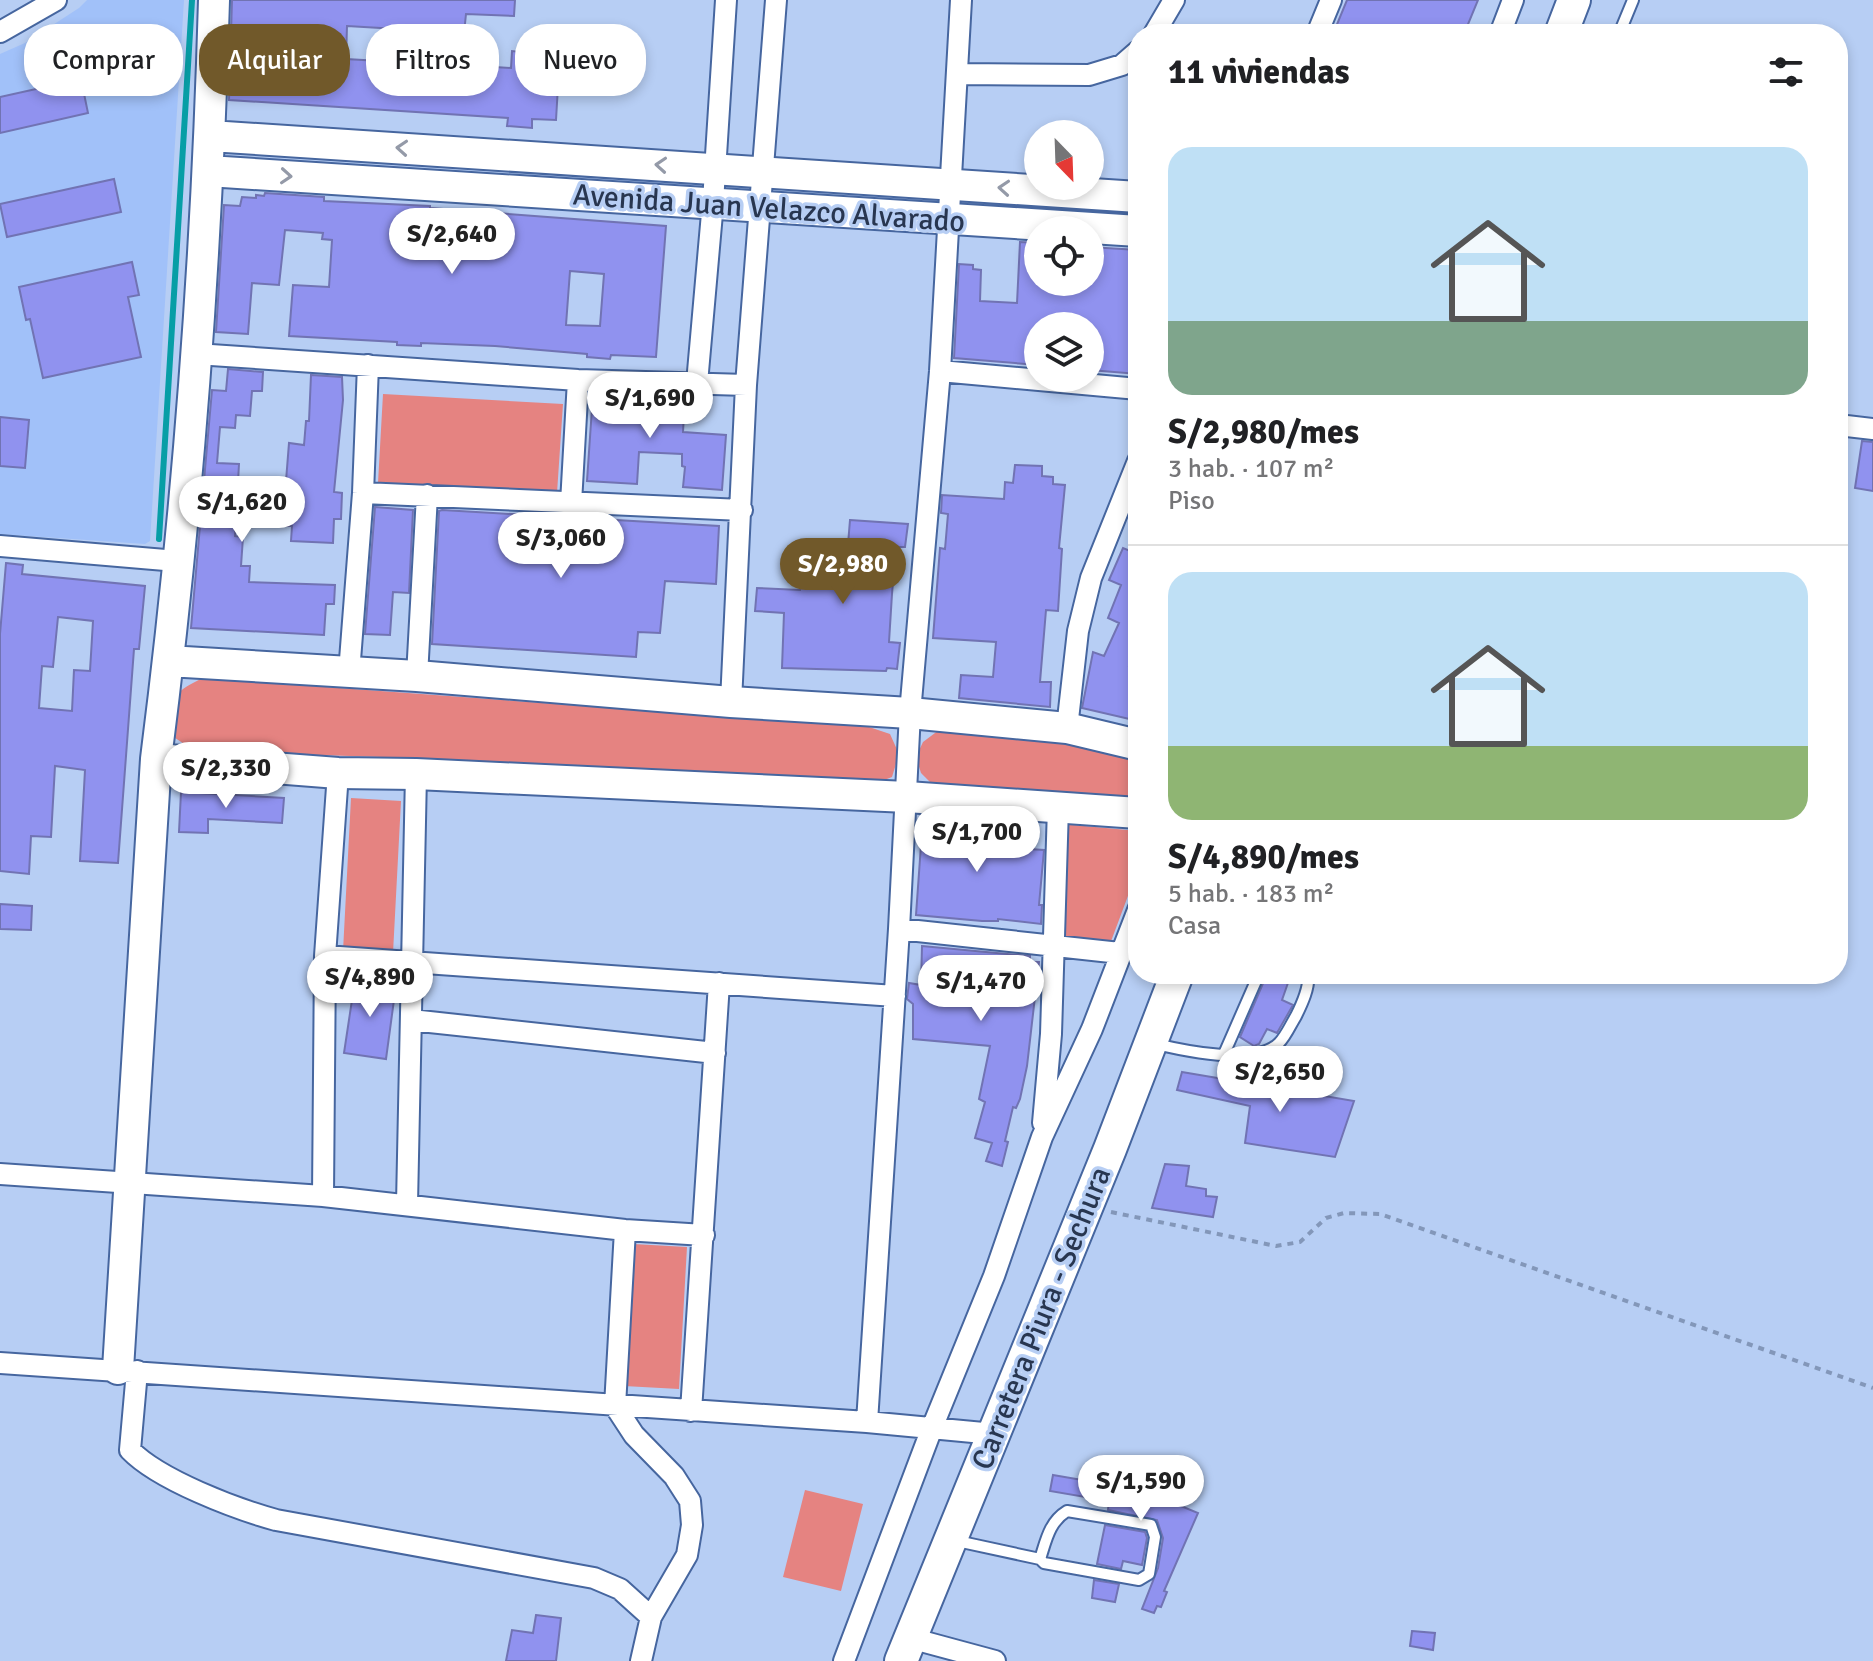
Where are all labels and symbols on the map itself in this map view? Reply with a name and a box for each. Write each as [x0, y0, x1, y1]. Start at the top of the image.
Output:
north arrow [1024, 120, 1104, 200]
one-way arrow [395, 140, 408, 157]
one-way arrow [654, 157, 667, 174]
one-way arrow [280, 167, 293, 184]
street label: Avenida Juan Velazco Alvarado [572, 176, 966, 241]
one-way arrow [997, 180, 1010, 197]
pin: S/2,640 [378, 208, 526, 276]
pin: S/1,690 [576, 372, 724, 440]
pin: S/1,620 [168, 476, 316, 544]
pin: S/3,060 [487, 512, 635, 580]
pin: S/2,980 [769, 538, 917, 606]
pin: S/2,330 [152, 742, 300, 810]
pin: S/1,700 [903, 806, 1051, 874]
pin: S/4,890 [296, 951, 444, 1019]
pin: S/1,470 [907, 955, 1055, 1023]
pin: S/2,650 [1206, 1046, 1354, 1114]
street label: Carretera Piura - Sechura [964, 1161, 1119, 1475]
pin: S/1,590 [1067, 1455, 1215, 1523]

